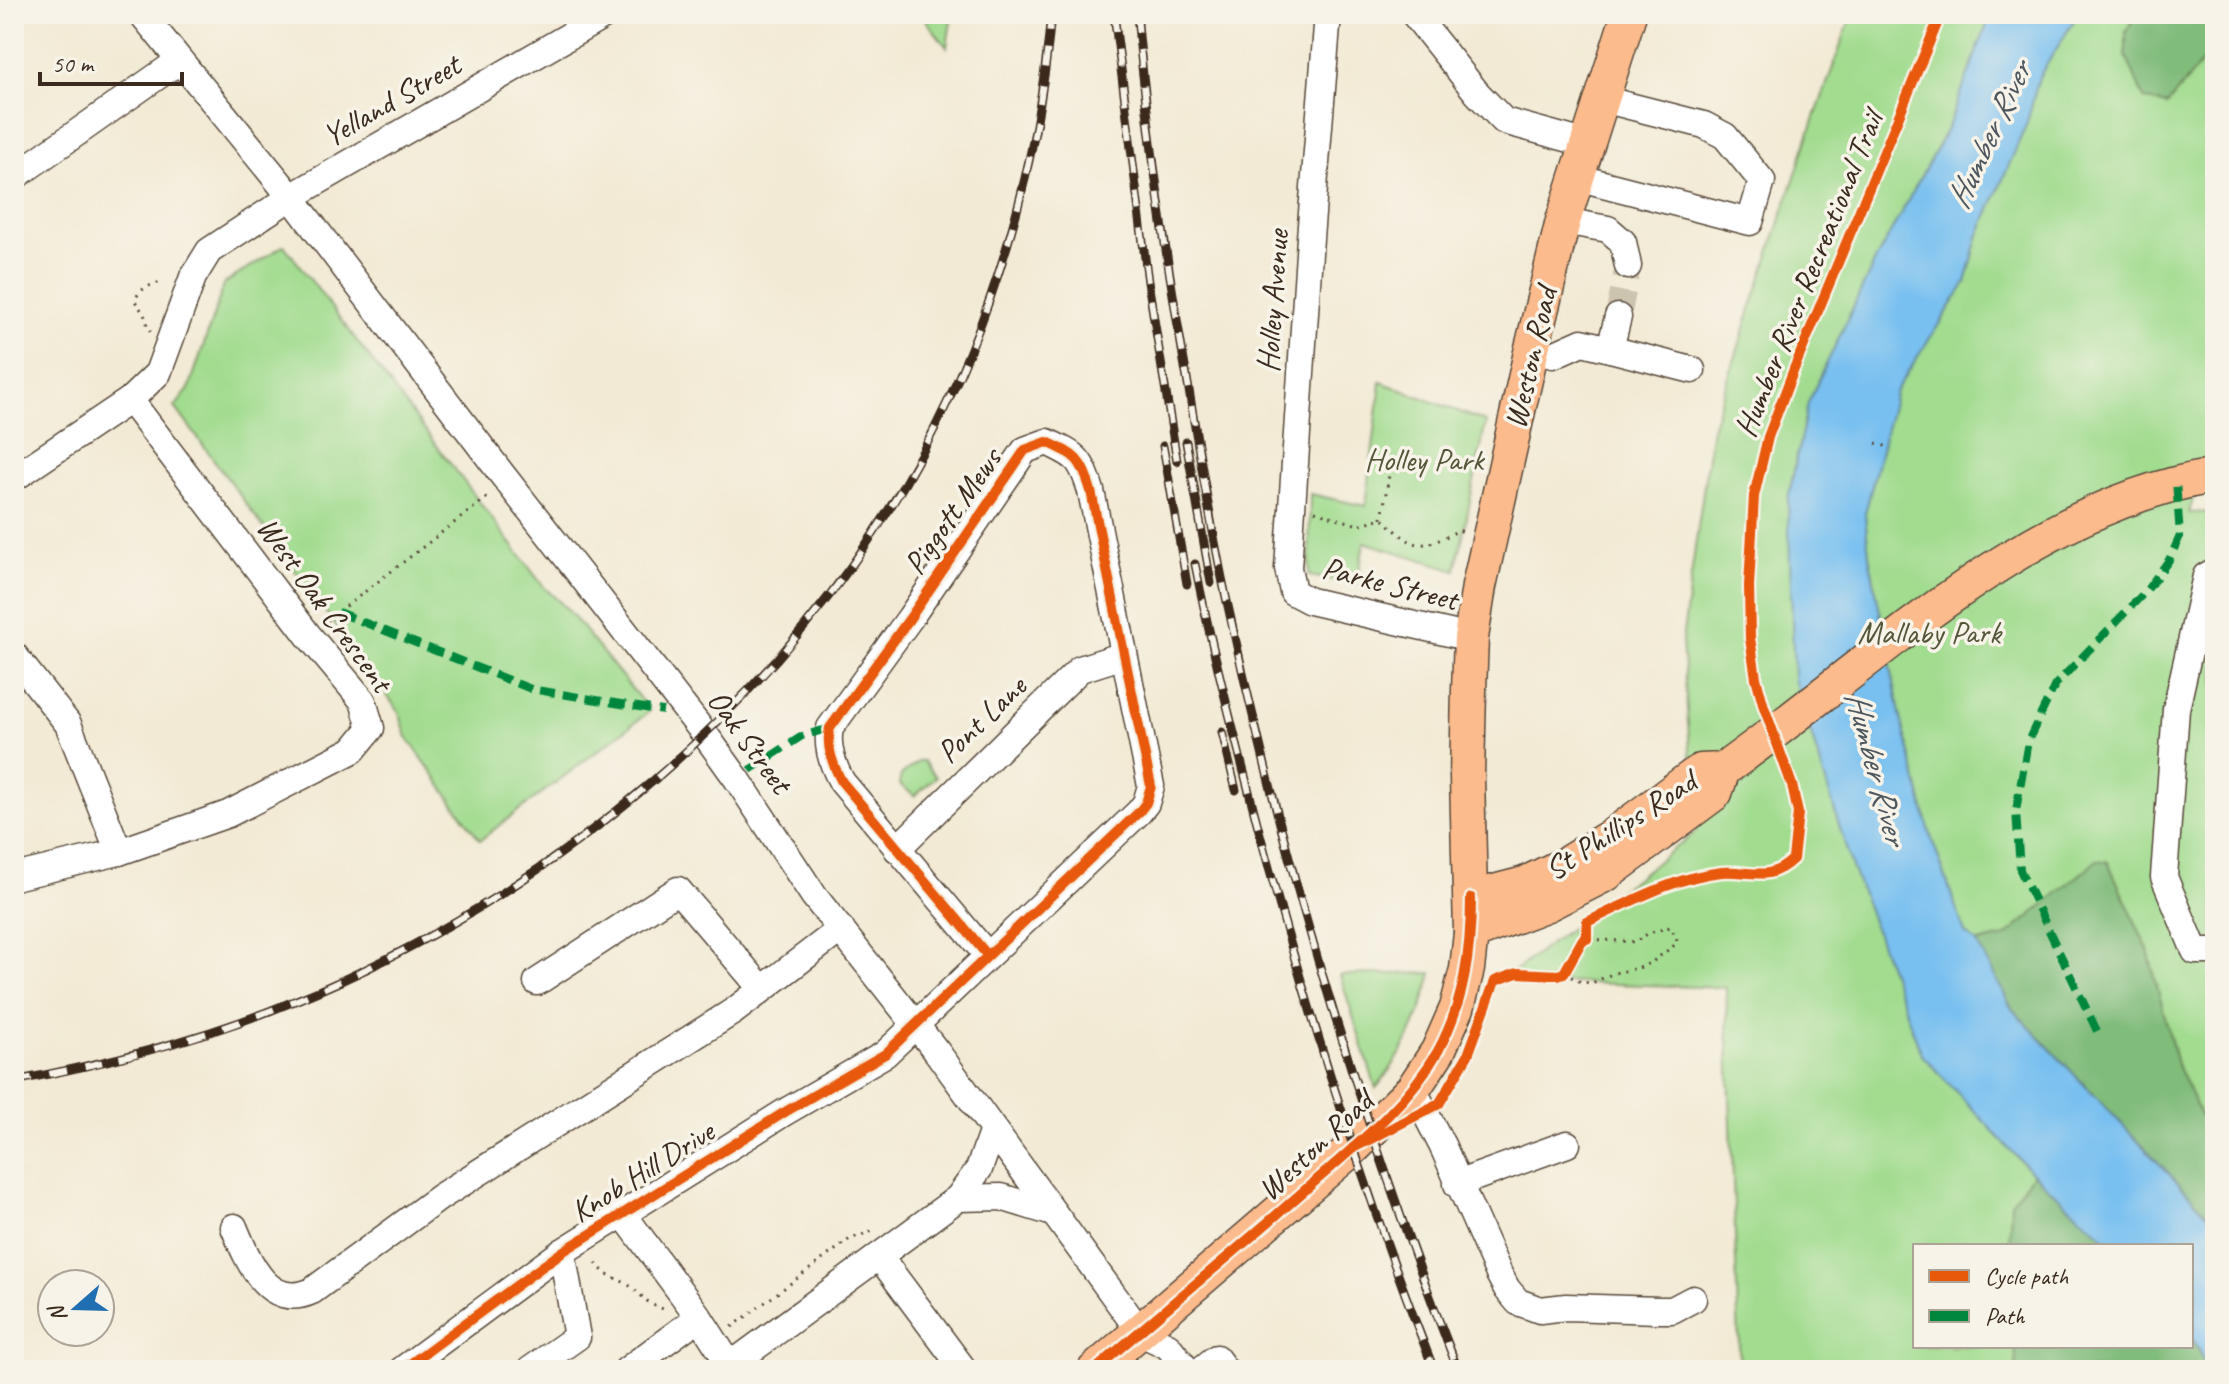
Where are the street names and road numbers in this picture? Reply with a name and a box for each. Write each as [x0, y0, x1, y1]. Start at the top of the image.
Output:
street label: Yelland Street [315, 43, 470, 156]
street label: Humber River Recreational Trail [1724, 100, 1895, 443]
street label: Holley Avenue [1247, 226, 1298, 374]
street label: Weston Road [1494, 279, 1568, 433]
street label: Piggott Mews [894, 438, 1013, 582]
street label: West Oak Crescent [247, 509, 404, 703]
street label: Parke Street [1318, 547, 1465, 621]
street label: Pont Lane [928, 665, 1037, 772]
street label: Oak Street [698, 681, 803, 804]
street label: St Phillips Road [1537, 759, 1707, 890]
street label: Weston Road [1249, 1078, 1385, 1209]
street label: Knob Hill Drive [563, 1110, 724, 1232]

